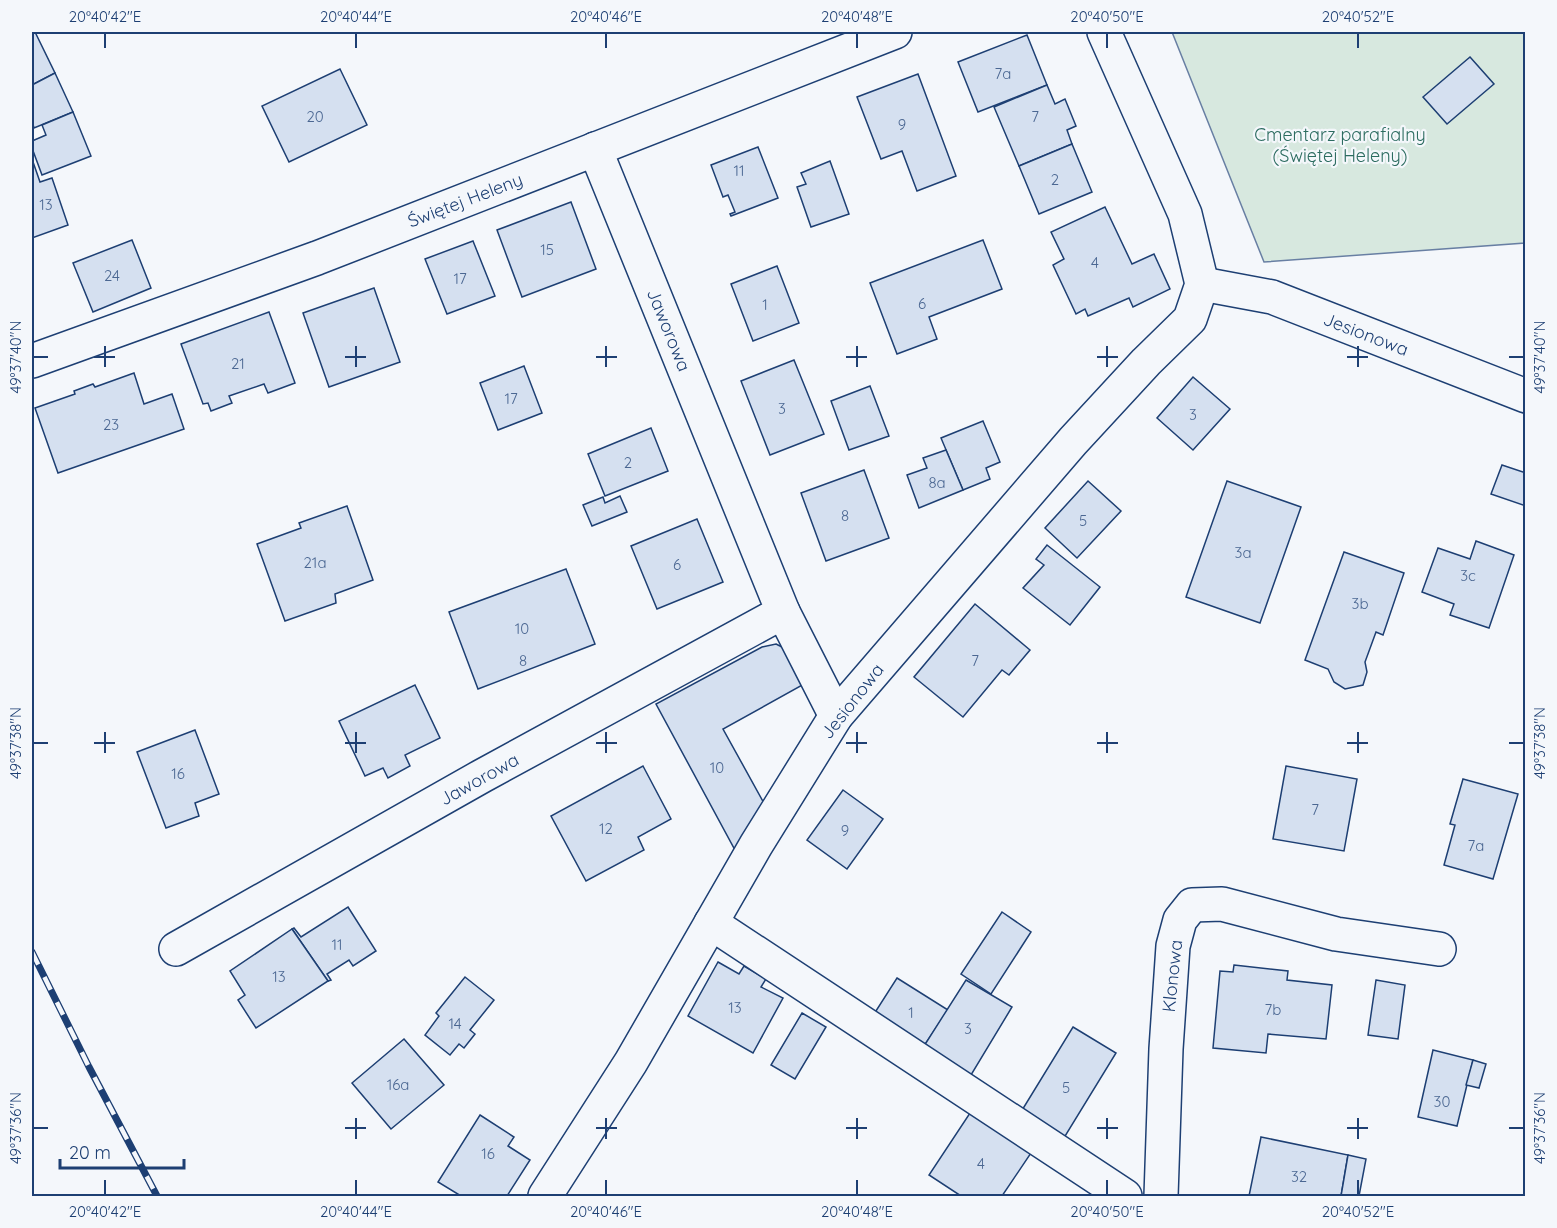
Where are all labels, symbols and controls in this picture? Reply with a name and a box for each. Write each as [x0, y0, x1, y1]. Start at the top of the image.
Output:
text: 20°40'42"E [69, 7, 141, 26]
text: 20°40'44"E [320, 7, 392, 26]
text: 20°40'46"E [570, 7, 642, 26]
text: 20°40'48"E [821, 7, 893, 26]
text: 20°40'50"E [1070, 7, 1144, 26]
text: 20°40'52"E [1322, 7, 1394, 26]
house number: 7a [995, 64, 1011, 83]
house number: 20 [306, 107, 324, 126]
house number: 7 [1031, 107, 1039, 126]
house number: 9 [898, 115, 906, 134]
park label: Cmentarz parafialny (Świętej Heleny) [1254, 123, 1426, 167]
house number: 11 [733, 161, 745, 180]
street label: Świętej Heleny [404, 168, 526, 232]
house number: 2 [1051, 170, 1059, 189]
house number: 13 [39, 195, 53, 214]
house number: 15 [540, 240, 554, 259]
house number: 4 [1091, 253, 1099, 272]
house number: 24 [104, 266, 120, 285]
house number: 17 [453, 269, 467, 288]
street label: Jaworowa [642, 285, 696, 375]
house number: 6 [918, 294, 926, 313]
house number: 1 [762, 295, 768, 314]
street label: Jesionowa [1320, 307, 1412, 361]
text: 49°37'40"N [6, 321, 25, 393]
text: 49°37'40"N [1530, 321, 1549, 393]
house number: 21 [231, 354, 245, 373]
house number: 17 [504, 389, 518, 408]
house number: 3 [778, 399, 786, 418]
house number: 3 [1189, 405, 1197, 424]
house number: 23 [103, 415, 119, 434]
house number: 2 [624, 453, 632, 472]
house number: 8a [928, 473, 946, 492]
house number: 8 [841, 506, 849, 525]
house number: 5 [1079, 511, 1087, 530]
house number: 3a [1235, 543, 1251, 562]
house number: 21a [304, 553, 326, 572]
house number: 6 [673, 555, 681, 574]
house number: 3c [1460, 566, 1476, 585]
house number: 3b [1352, 594, 1368, 613]
house number: 10 [515, 619, 529, 638]
house number: 8 [519, 651, 527, 670]
house number: 7 [971, 651, 979, 670]
street label: Jesionowa [815, 659, 889, 743]
text: 49°37'38"N [6, 707, 25, 779]
text: 49°37'38"N [1530, 707, 1549, 779]
street label: Jaworowa [435, 748, 523, 810]
house number: 10 [710, 758, 724, 777]
house number: 16 [171, 764, 185, 783]
house number: 7 [1311, 800, 1319, 819]
house number: 12 [599, 819, 613, 838]
house number: 9 [841, 821, 849, 840]
house number: 7a [1468, 836, 1484, 855]
house number: 11 [331, 935, 343, 954]
street label: Klonowa [1157, 939, 1187, 1013]
house number: 13 [272, 967, 286, 986]
house number: 13 [728, 998, 742, 1017]
house number: 7b [1265, 1000, 1281, 1019]
house number: 1 [908, 1003, 914, 1022]
house number: 14 [448, 1014, 462, 1033]
house number: 3 [964, 1019, 972, 1038]
house number: 16a [387, 1075, 409, 1094]
house number: 5 [1062, 1078, 1070, 1097]
text: 49°37'36"N [6, 1092, 25, 1164]
house number: 30 [1434, 1092, 1450, 1111]
text: 49°37'36"N [1530, 1092, 1549, 1164]
scale bar [60, 1132, 184, 1170]
text: 20 m [69, 1141, 111, 1164]
house number: 16 [481, 1144, 495, 1163]
house number: 4 [977, 1154, 985, 1173]
house number: 32 [1291, 1167, 1307, 1186]
text: 20°40'42"E [69, 1202, 141, 1221]
text: 20°40'44"E [320, 1202, 392, 1221]
text: 20°40'46"E [570, 1202, 642, 1221]
text: 20°40'48"E [821, 1202, 893, 1221]
text: 20°40'50"E [1070, 1202, 1144, 1221]
text: 20°40'52"E [1322, 1202, 1394, 1221]

